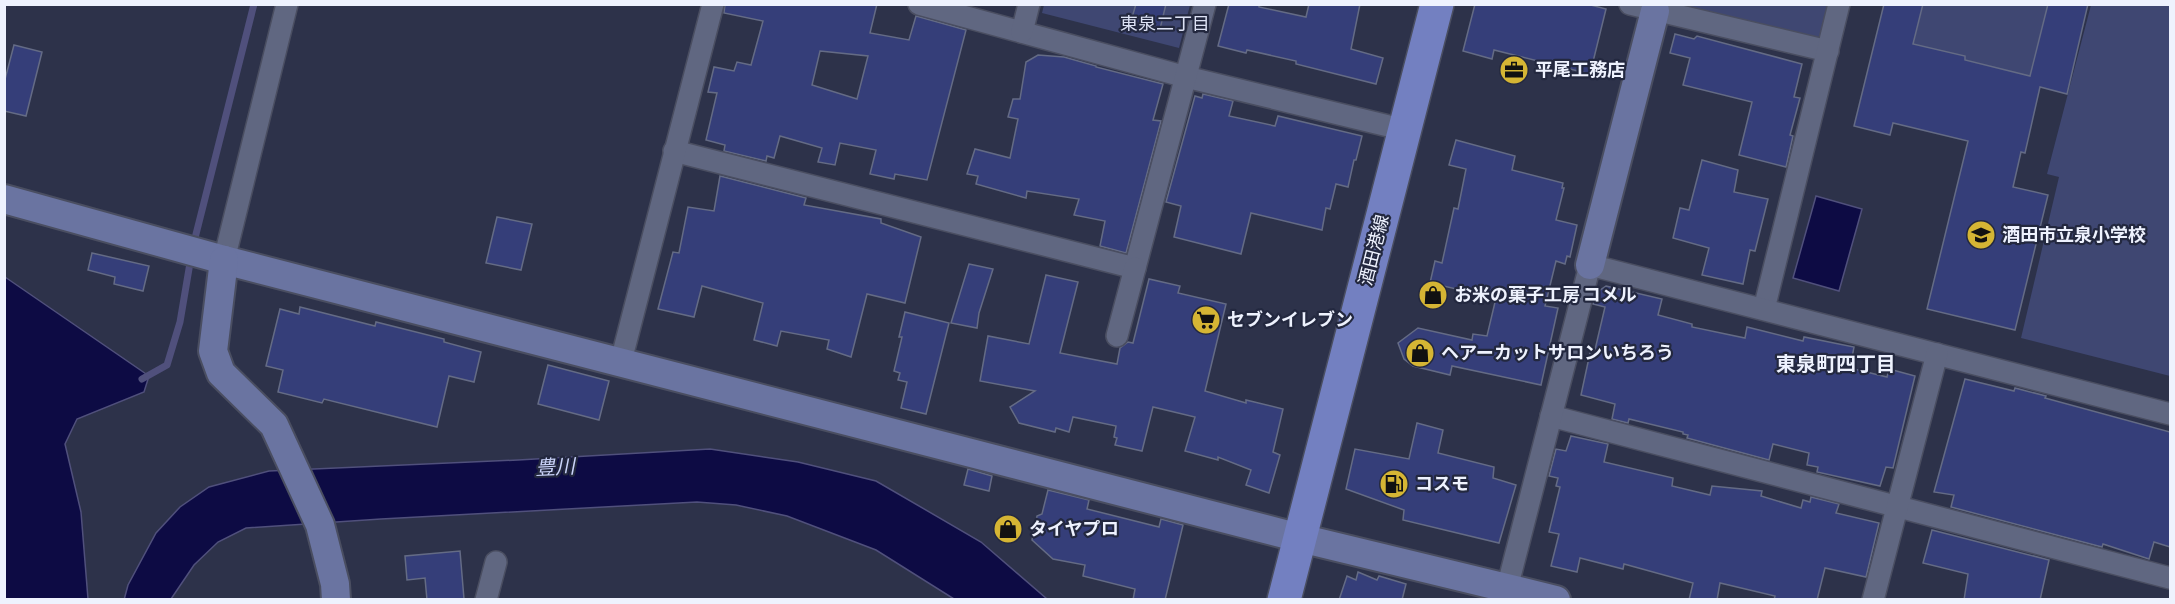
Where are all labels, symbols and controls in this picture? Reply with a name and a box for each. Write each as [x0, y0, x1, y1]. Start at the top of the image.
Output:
park label: 東泉二丁目 [1120, 14, 1210, 35]
office icon: 平尾工務店 [1498, 54, 1530, 86]
place label: 平尾工務店 [1535, 60, 1625, 81]
street label: 酒田港線 [1356, 213, 1393, 288]
school or university icon: 酒田市立泉小学校 [1965, 219, 1997, 251]
place label: 酒田市立泉小学校 [2002, 225, 2146, 246]
shop icon: お米の菓子工房 コメル [1417, 279, 1449, 311]
place label: お米の菓子工房 コメル [1454, 285, 1637, 306]
supermarket icon: セブンイレブン [1190, 304, 1222, 336]
place label: セブンイレブン [1227, 310, 1353, 331]
shop icon: ヘアーカットサロンいちろう [1404, 337, 1436, 369]
place label: ヘアーカットサロンいちろう [1441, 343, 1674, 364]
district label: 東泉町四丁目 [1776, 353, 1896, 377]
water label: 豊川 [534, 455, 578, 481]
fuel station icon: コスモ [1378, 468, 1410, 500]
place label: コスモ [1415, 474, 1469, 495]
shop icon: タイヤプロ [992, 513, 1024, 545]
place label: タイヤプロ [1029, 519, 1118, 540]

